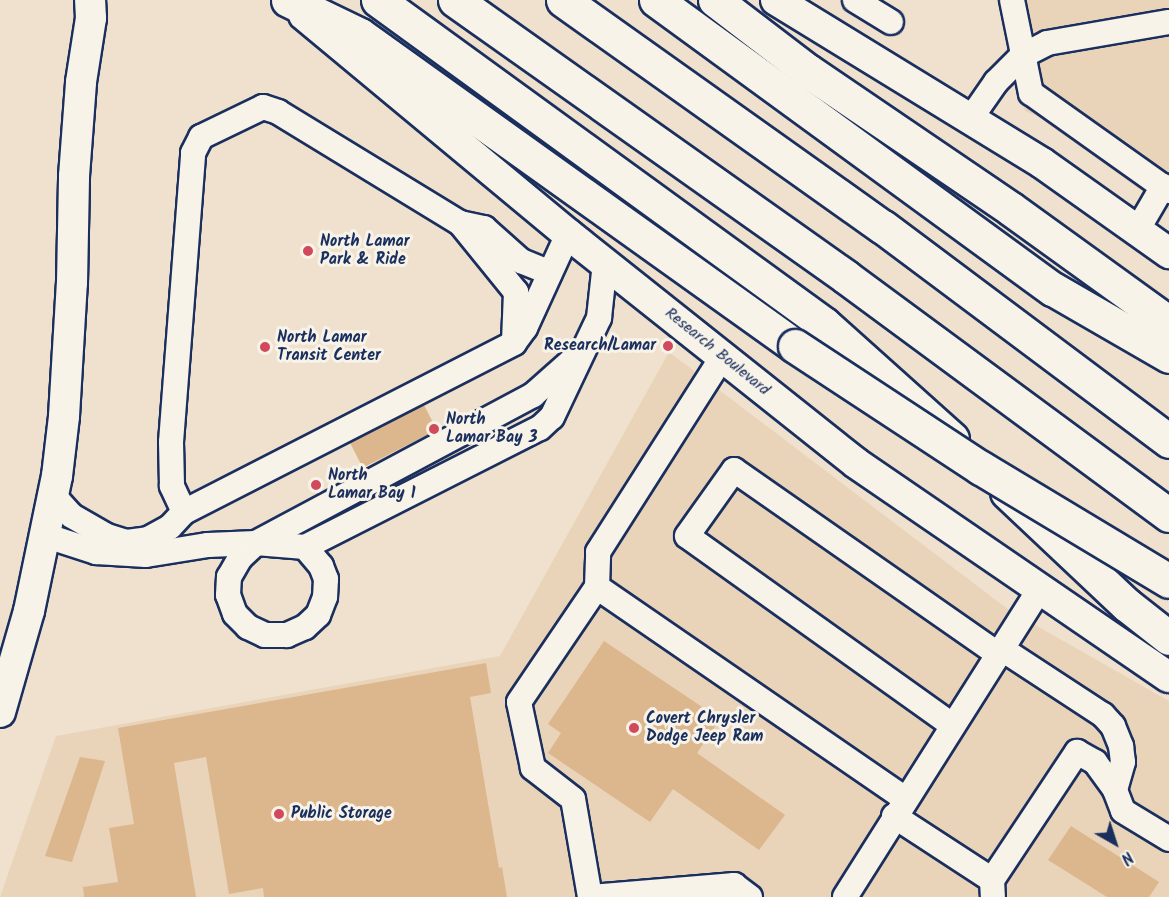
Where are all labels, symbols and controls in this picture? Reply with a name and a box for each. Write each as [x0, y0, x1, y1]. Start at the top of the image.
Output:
place label: North Lamar Park & Ride [320, 232, 410, 270]
marker: North Lamar Park & Ride [301, 244, 315, 258]
street label: Research Boulevard [661, 304, 773, 400]
place label: North Lamar Transit Center [277, 328, 381, 366]
place label: Research/Lamar [544, 336, 656, 356]
marker: Research/Lamar [661, 339, 675, 353]
marker: North Lamar Transit Center [258, 340, 272, 354]
place label: North Lamar Bay 3 [446, 410, 537, 448]
marker: North Lamar Bay 3 [427, 422, 441, 436]
place label: North Lamar Bay 1 [328, 466, 416, 504]
marker: North Lamar Bay 1 [309, 478, 323, 492]
place label: Covert Chrysler Dodge Jeep Ram [646, 709, 763, 747]
marker: Covert Chrysler Dodge Jeep Ram [627, 721, 641, 735]
place label: Public Storage [291, 804, 392, 824]
marker: Public Storage [272, 807, 286, 821]
north arrow [1085, 813, 1145, 873]
text: N [1115, 844, 1138, 870]

